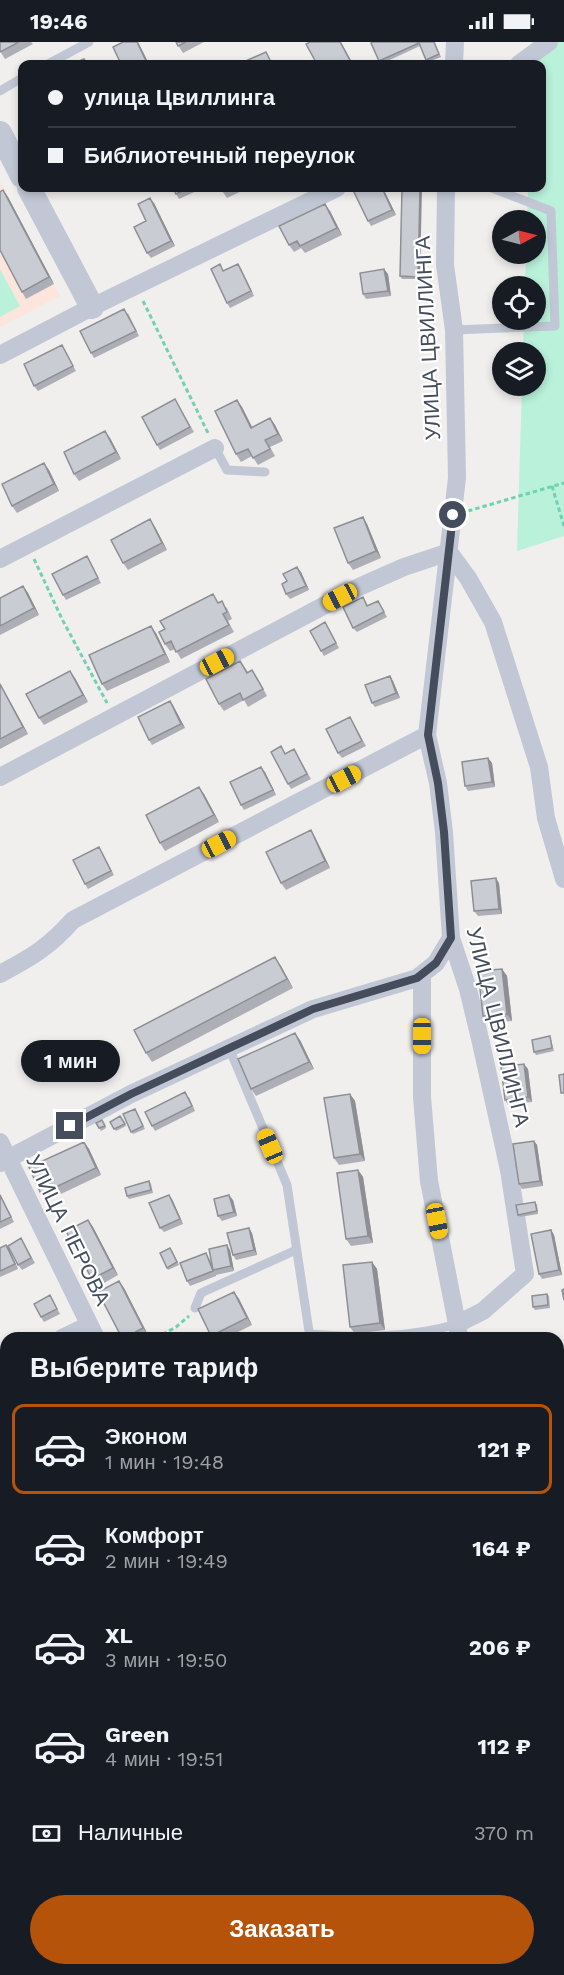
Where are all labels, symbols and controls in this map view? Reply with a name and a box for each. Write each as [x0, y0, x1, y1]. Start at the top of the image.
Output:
text: 19:46 [30, 9, 87, 34]
text: улица Цвиллинга [84, 85, 275, 110]
text: Библиотечный переулок [84, 143, 355, 168]
north arrow [492, 210, 546, 264]
map controls [492, 210, 546, 396]
street label: УЛИЦА ЦВИЛЛИНГА [410, 235, 445, 441]
button: locate [492, 276, 546, 330]
button: layers [492, 342, 546, 396]
route start [439, 501, 466, 528]
car [320, 581, 360, 613]
car [197, 646, 237, 678]
car [324, 763, 364, 795]
car [199, 828, 239, 860]
street label: УЛИЦА ЦВИЛЛИНГА [462, 925, 535, 1129]
car [413, 1018, 431, 1054]
callout: 1 мин [20, 1039, 119, 1081]
text: 1 мин [44, 1049, 97, 1073]
route end [56, 1112, 83, 1139]
car [255, 1126, 285, 1166]
street label: УЛИЦА ПЕРОВА [21, 1150, 116, 1309]
car [425, 1202, 449, 1240]
text: Выберите тариф [30, 1352, 258, 1384]
icon: car [33, 1422, 87, 1476]
text: Эконом [105, 1424, 188, 1449]
text: 121 ₽ [477, 1437, 531, 1462]
text: 1 мин · 19:48 [105, 1450, 224, 1474]
icon: car [33, 1521, 87, 1575]
text: Комфорт [105, 1523, 204, 1548]
text: 164 ₽ [472, 1536, 531, 1561]
text: 2 мин · 19:49 [105, 1549, 228, 1573]
icon: car [33, 1620, 87, 1674]
text: XL [105, 1623, 133, 1648]
text: 206 ₽ [469, 1635, 531, 1660]
text: 3 мин · 19:50 [105, 1648, 227, 1672]
icon: car [33, 1719, 87, 1773]
text: Green [105, 1722, 169, 1747]
text: 112 ₽ [477, 1734, 531, 1759]
text: 4 мин · 19:51 [105, 1747, 223, 1771]
icon: cash [30, 1817, 63, 1850]
text: Наличные [78, 1820, 183, 1845]
text: 370 m [474, 1821, 534, 1845]
button: Заказать [30, 1895, 534, 1964]

